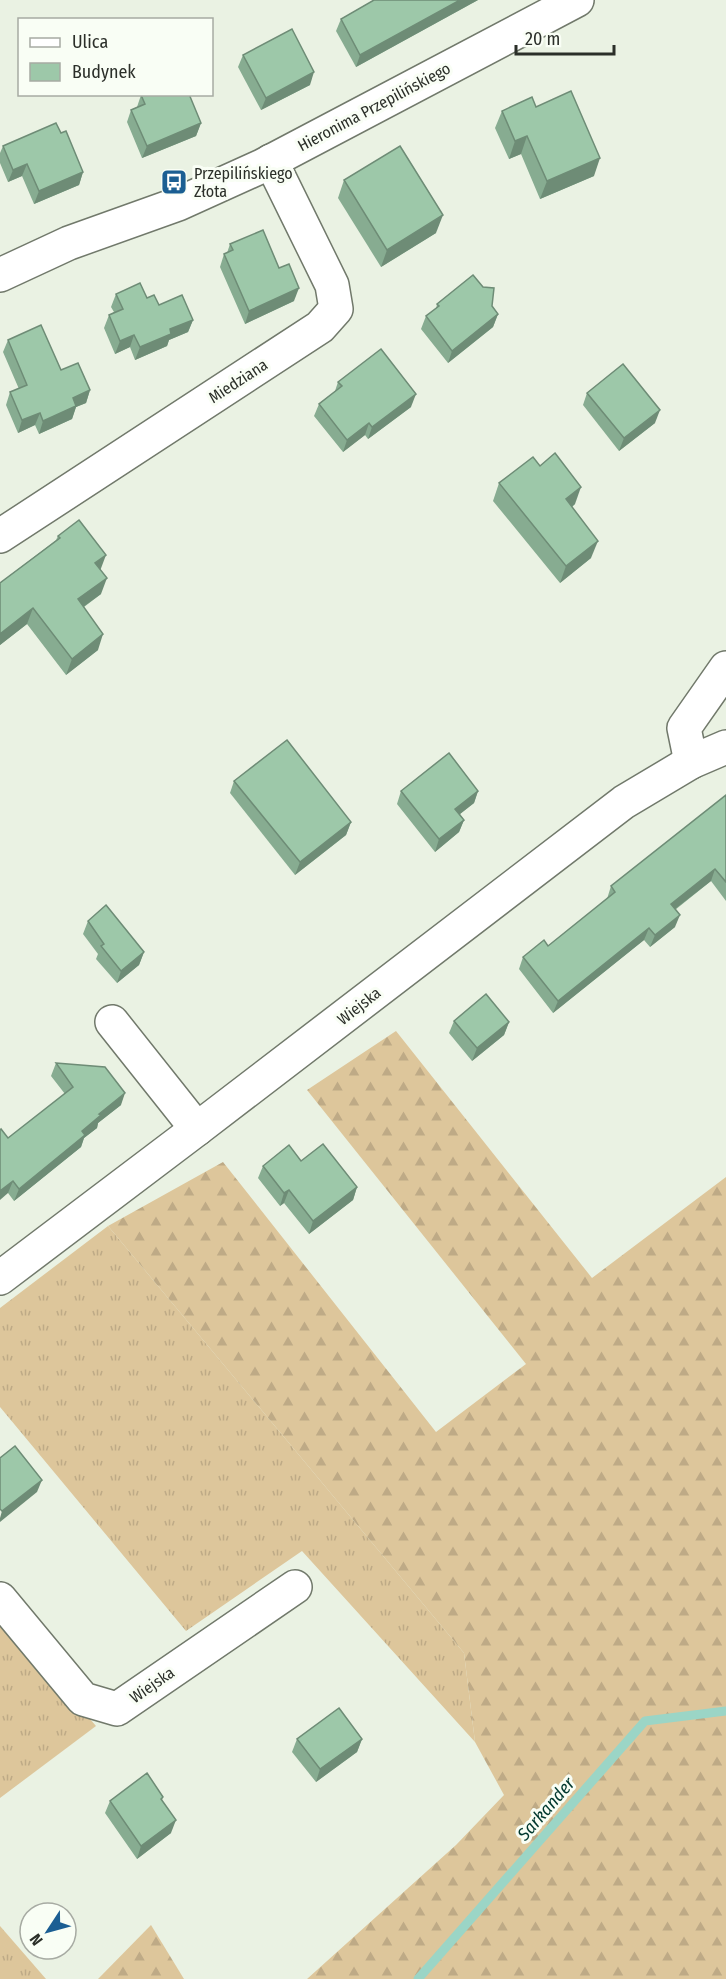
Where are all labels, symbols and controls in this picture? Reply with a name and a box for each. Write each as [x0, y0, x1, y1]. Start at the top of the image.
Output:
legend [18, 18, 213, 96]
scale bar [516, 18, 614, 56]
text: 20 m [525, 28, 560, 50]
text: Ulica [72, 31, 108, 53]
street label: Hieronima Przepilińskiego [294, 59, 454, 155]
text: Budynek [72, 61, 136, 83]
place label: Przepilińskiego Złota [194, 164, 293, 201]
bus stop icon: Przepilińskiego Złota [159, 167, 189, 197]
street label: Miedziana [205, 355, 271, 407]
street label: Wiejska [334, 983, 385, 1029]
street label: Wiejska [126, 1663, 178, 1707]
water label: Sarkander [512, 1772, 580, 1846]
north arrow [18, 1901, 78, 1961]
text: N [26, 1930, 47, 1949]

